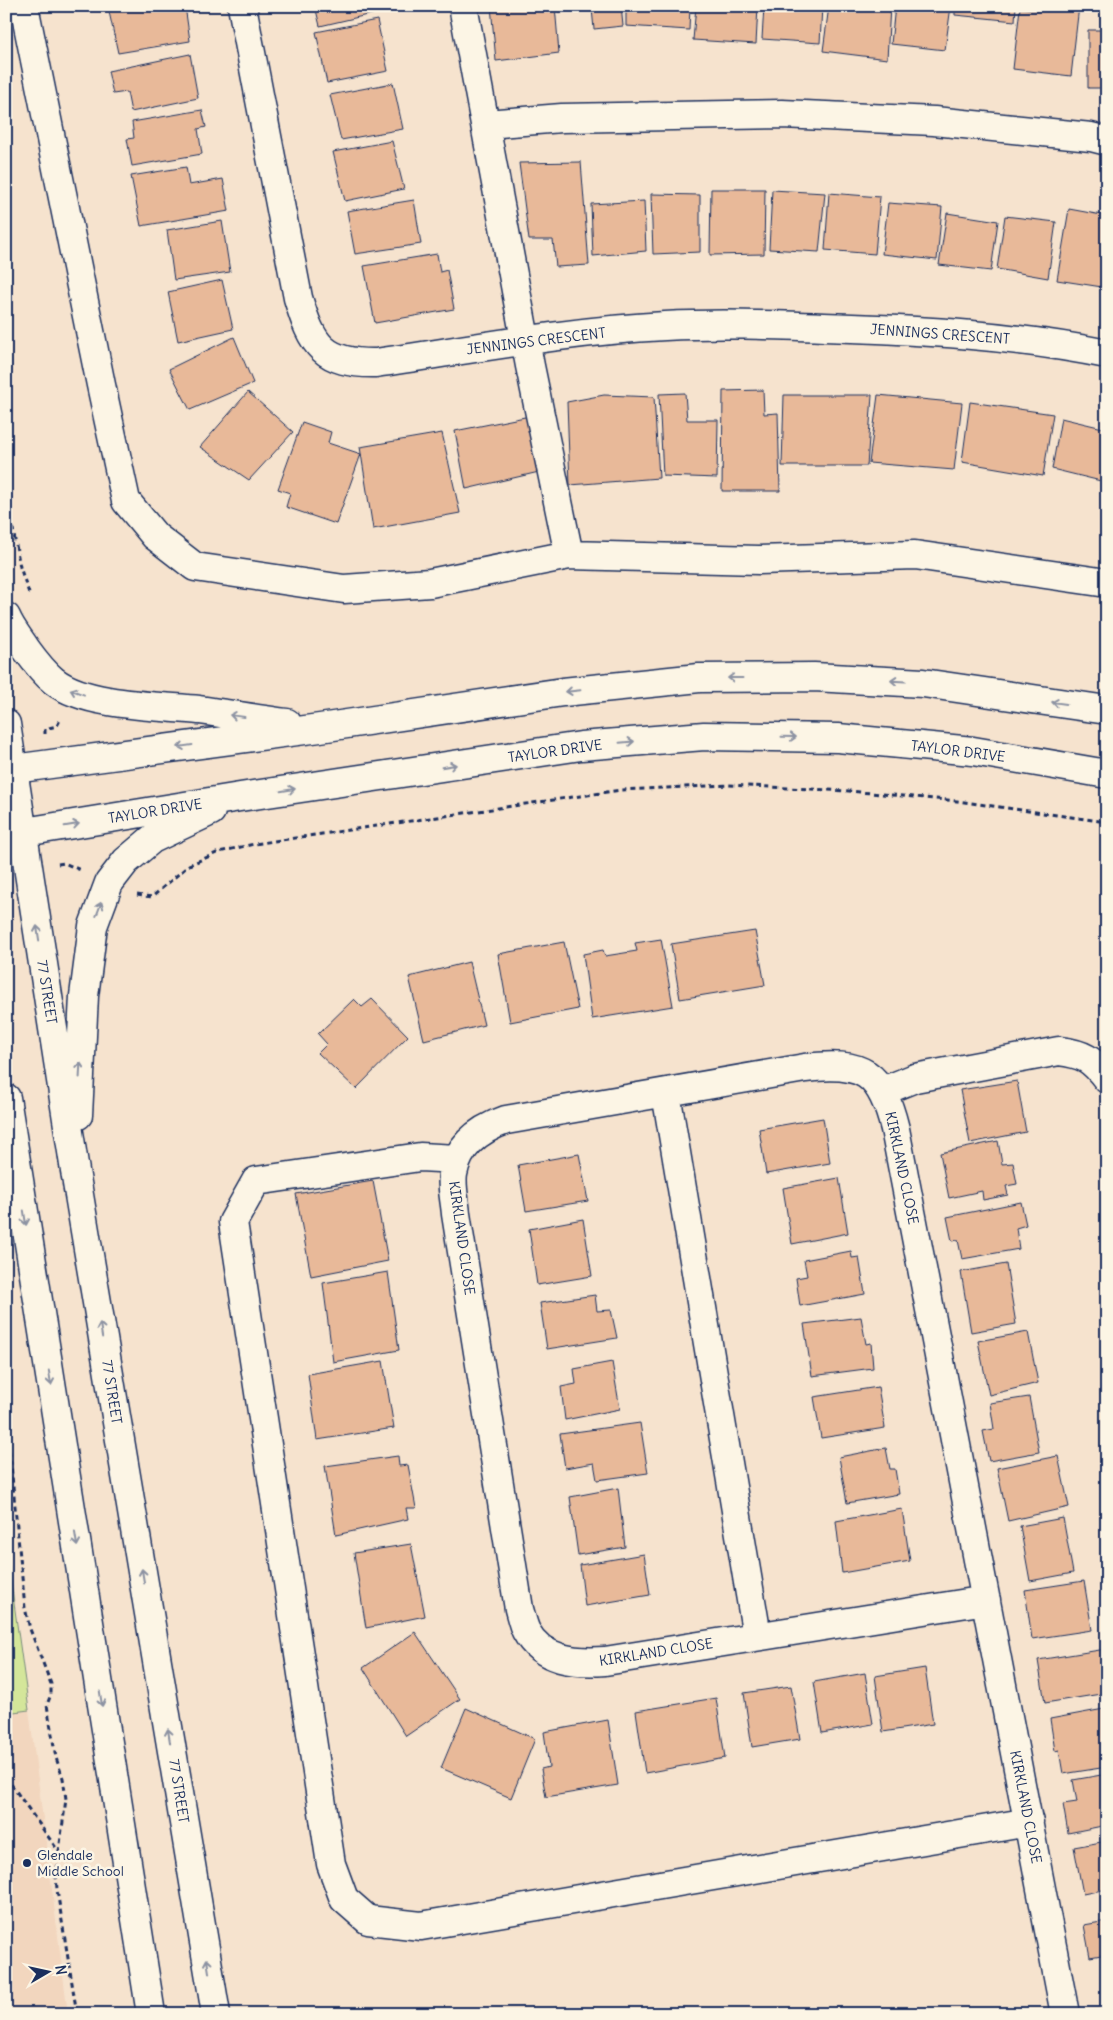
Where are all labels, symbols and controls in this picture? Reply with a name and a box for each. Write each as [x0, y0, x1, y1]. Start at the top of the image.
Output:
street label: JENNINGS CRESCENT [869, 320, 1011, 348]
street label: JENNINGS CRESCENT [465, 324, 607, 358]
one-way arrow [727, 673, 743, 682]
one-way arrow [890, 677, 906, 686]
one-way arrow [566, 686, 582, 696]
one-way arrow [70, 687, 85, 696]
one-way arrow [1051, 698, 1067, 708]
one-way arrow [230, 711, 246, 721]
one-way arrow [781, 733, 797, 742]
street label: TAYLOR DRIVE [507, 735, 603, 767]
street label: TAYLOR DRIVE [910, 736, 1006, 766]
one-way arrow [619, 737, 635, 747]
one-way arrow [177, 741, 193, 751]
one-way arrow [440, 760, 456, 770]
one-way arrow [279, 785, 295, 795]
street label: TAYLOR DRIVE [107, 795, 203, 827]
one-way arrow [63, 820, 79, 830]
one-way arrow [95, 902, 104, 917]
one-way arrow [33, 925, 43, 941]
street label: 77 STREET [33, 959, 61, 1025]
one-way arrow [76, 1062, 85, 1078]
street label: KIRKLAND CLOSE [881, 1110, 923, 1226]
street label: KIRKLAND CLOSE [445, 1180, 479, 1296]
one-way arrow [20, 1209, 30, 1225]
one-way arrow [96, 1322, 106, 1338]
street label: 77 STREET [98, 1359, 126, 1425]
one-way arrow [46, 1370, 56, 1386]
one-way arrow [71, 1530, 81, 1546]
one-way arrow [137, 1568, 147, 1584]
street label: KIRKLAND CLOSE [598, 1634, 714, 1670]
one-way arrow [96, 1691, 106, 1707]
one-way arrow [164, 1729, 174, 1745]
street label: KIRKLAND CLOSE [1006, 1749, 1046, 1865]
street label: 77 STREET [165, 1758, 193, 1824]
place label: Glendale Middle School [37, 1846, 124, 1880]
marker: Glendale Middle School [21, 1857, 33, 1869]
north arrow [22, 1948, 72, 1998]
one-way arrow [202, 1958, 212, 1974]
text: N [51, 1964, 70, 1976]

